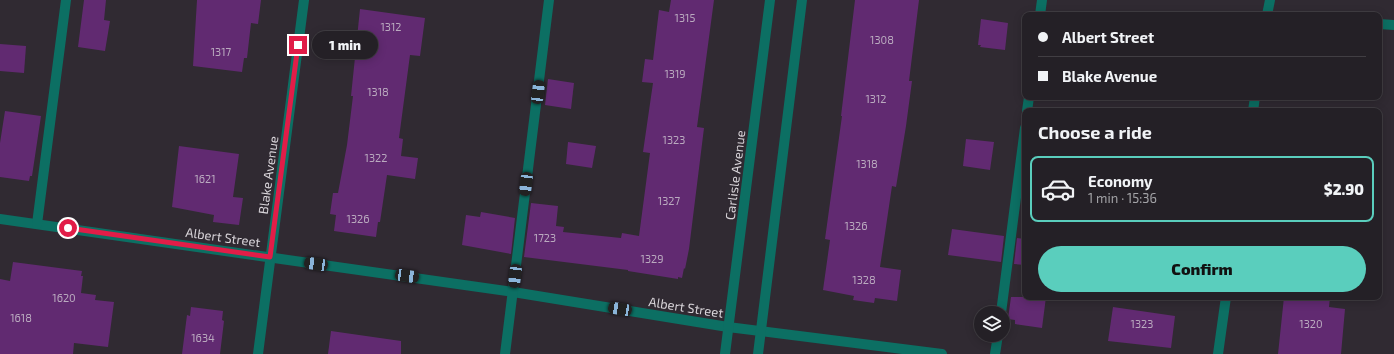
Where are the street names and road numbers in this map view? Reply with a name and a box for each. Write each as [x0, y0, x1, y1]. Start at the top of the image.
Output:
street label: Carlisle Avenue [722, 129, 748, 221]
street label: Blake Avenue [255, 135, 281, 215]
street label: Albert Street [184, 224, 262, 250]
street label: Albert Street [647, 293, 725, 321]

